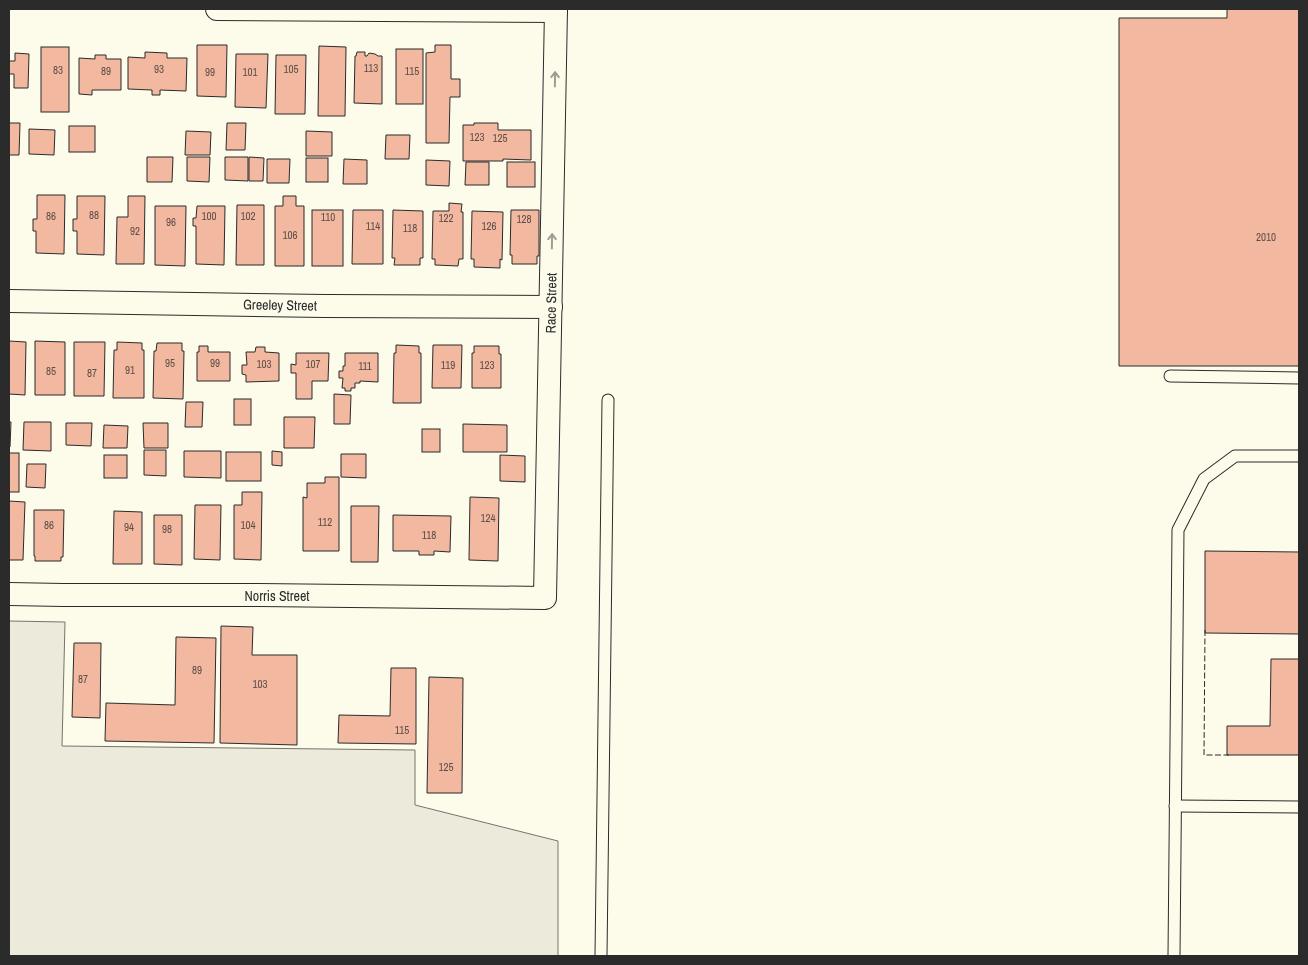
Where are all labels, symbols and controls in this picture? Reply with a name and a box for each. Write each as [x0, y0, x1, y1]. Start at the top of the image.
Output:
house number: 113 [364, 61, 378, 75]
house number: 93 [154, 62, 164, 76]
house number: 105 [283, 62, 299, 76]
house number: 83 [53, 63, 63, 77]
house number: 89 [101, 64, 111, 78]
house number: 115 [405, 64, 419, 78]
house number: 99 [205, 65, 215, 79]
house number: 101 [242, 65, 258, 79]
one-way arrow [550, 71, 560, 87]
house number: 123 [469, 130, 485, 144]
house number: 125 [492, 131, 508, 145]
house number: 88 [89, 208, 99, 222]
house number: 86 [46, 209, 56, 223]
house number: 100 [201, 209, 217, 223]
house number: 102 [240, 209, 256, 223]
house number: 110 [321, 210, 335, 224]
house number: 122 [438, 211, 454, 225]
house number: 128 [516, 212, 532, 226]
house number: 96 [166, 215, 176, 229]
house number: 114 [366, 219, 380, 233]
house number: 126 [481, 219, 497, 233]
house number: 118 [403, 221, 417, 235]
house number: 92 [130, 224, 140, 238]
house number: 106 [282, 228, 298, 242]
house number: 2010 [1256, 230, 1276, 244]
one-way arrow [547, 233, 557, 250]
street label: Race Street [541, 273, 561, 333]
street label: Greeley Street [243, 295, 317, 315]
house number: 95 [165, 356, 175, 370]
house number: 99 [210, 356, 220, 370]
house number: 103 [256, 357, 272, 371]
house number: 107 [305, 357, 321, 371]
house number: 119 [441, 358, 455, 372]
house number: 123 [479, 358, 495, 372]
house number: 111 [358, 359, 372, 373]
house number: 91 [125, 363, 135, 377]
house number: 85 [46, 364, 56, 378]
house number: 87 [87, 366, 97, 380]
house number: 124 [480, 511, 496, 525]
house number: 112 [318, 515, 332, 529]
house number: 86 [44, 518, 54, 532]
house number: 104 [240, 518, 256, 532]
house number: 94 [124, 520, 134, 534]
house number: 98 [162, 522, 172, 536]
house number: 118 [422, 528, 436, 542]
street label: Norris Street [244, 587, 310, 605]
house number: 89 [192, 663, 202, 677]
house number: 87 [78, 672, 88, 686]
house number: 103 [252, 677, 268, 691]
house number: 115 [395, 723, 409, 737]
house number: 125 [438, 760, 454, 774]

